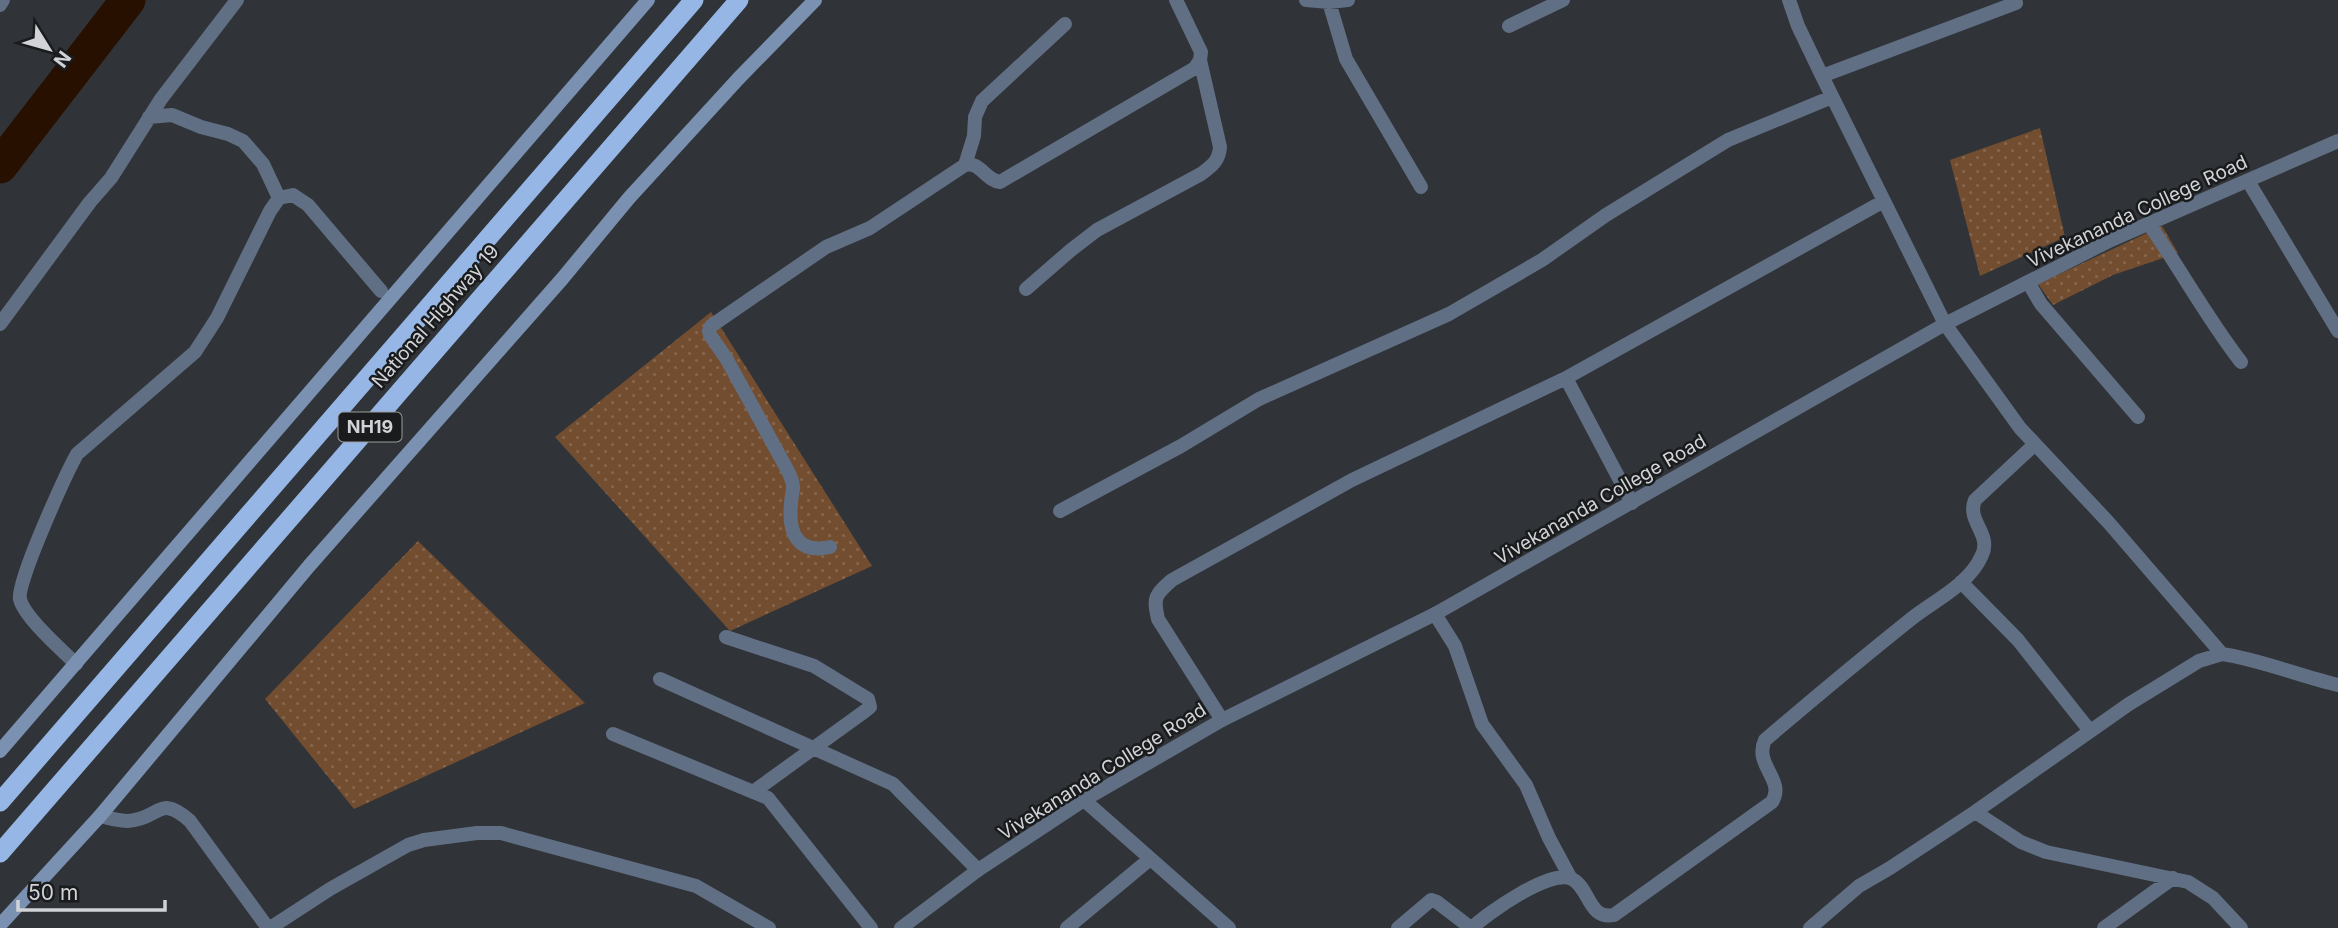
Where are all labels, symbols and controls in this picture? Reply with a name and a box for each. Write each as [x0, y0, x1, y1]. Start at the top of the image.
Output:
north arrow [14, 14, 84, 84]
text: N [49, 46, 76, 72]
street label: Vivekananda College Road [2023, 150, 2251, 273]
street label: National Highway 19 [367, 240, 504, 393]
road number: NH19 [338, 412, 402, 442]
street label: Vivekananda College Road [1490, 429, 1710, 569]
street label: Vivekananda College Road [994, 698, 1210, 845]
scale bar [18, 869, 164, 913]
text: 50 m [28, 880, 78, 905]

